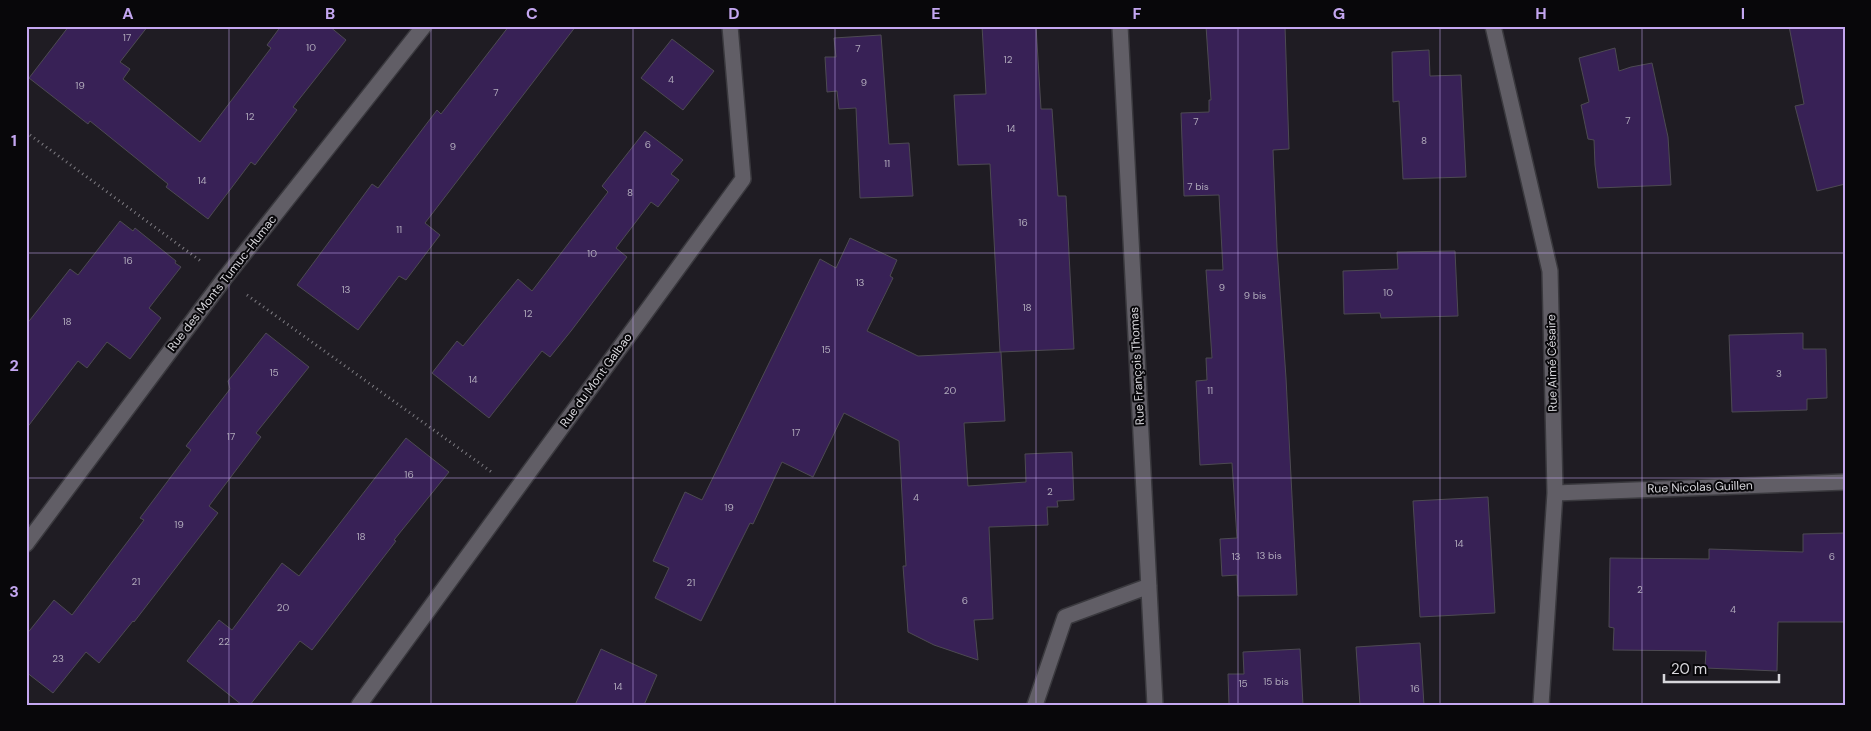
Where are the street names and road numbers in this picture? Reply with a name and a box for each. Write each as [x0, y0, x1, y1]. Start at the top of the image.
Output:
street label: Rue des Monts Tumuc-Humac [164, 212, 280, 354]
street label: Rue François Thomas [1126, 306, 1148, 426]
street label: Rue Aimé Césaire [1543, 314, 1561, 412]
street label: Rue du Mont Galbao [556, 330, 636, 430]
street label: Rue Nicolas Guillen [1647, 477, 1753, 497]

